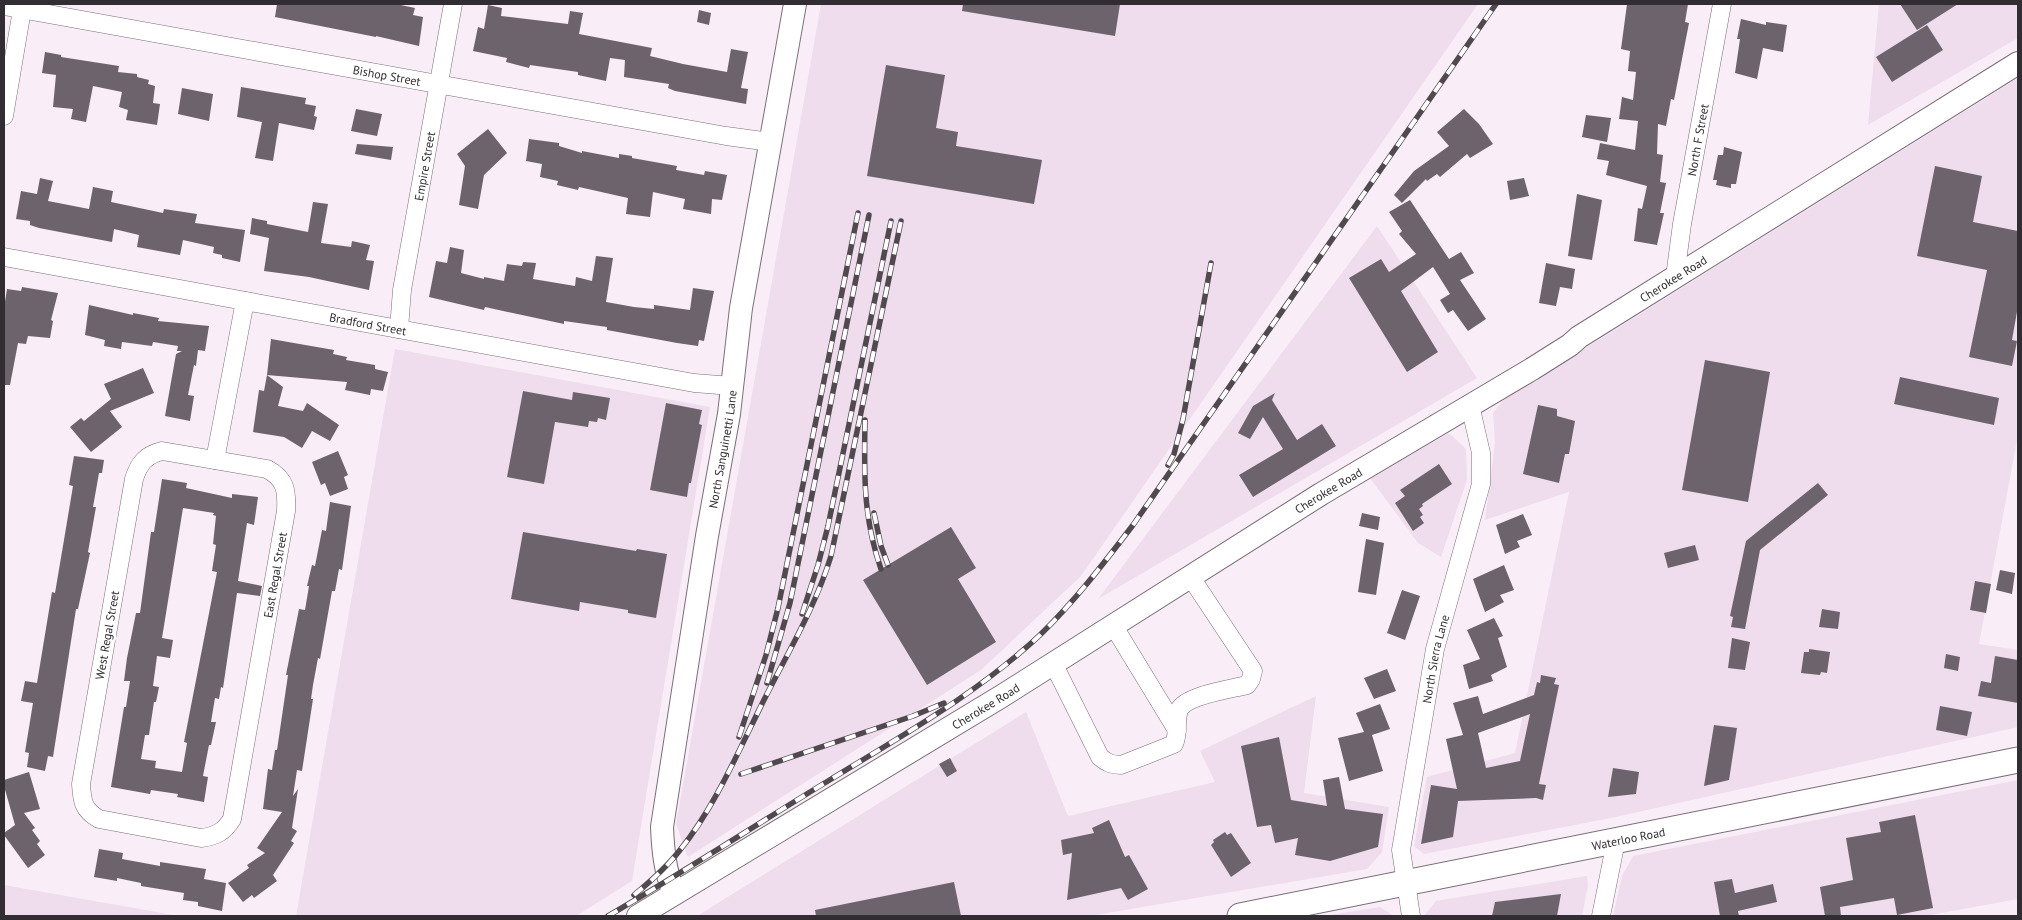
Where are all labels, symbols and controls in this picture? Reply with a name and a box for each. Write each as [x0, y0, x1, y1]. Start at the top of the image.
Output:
street label: Bishop Street [352, 61, 422, 88]
street label: North F Street [1683, 103, 1711, 177]
street label: Empire Street [411, 130, 438, 202]
street label: Cherokee Road [1637, 252, 1709, 305]
street label: Bradford Street [328, 309, 408, 338]
street label: North Sanguinetti Lane [705, 389, 739, 510]
street label: Cherokee Road [1292, 464, 1365, 516]
street label: East Regal Street [260, 531, 290, 619]
street label: West Regal Street [92, 589, 122, 681]
street label: North Sierra Lane [1418, 613, 1452, 704]
street label: Cherokee Road [949, 680, 1022, 732]
street label: Waterloo Road [1590, 823, 1666, 853]

